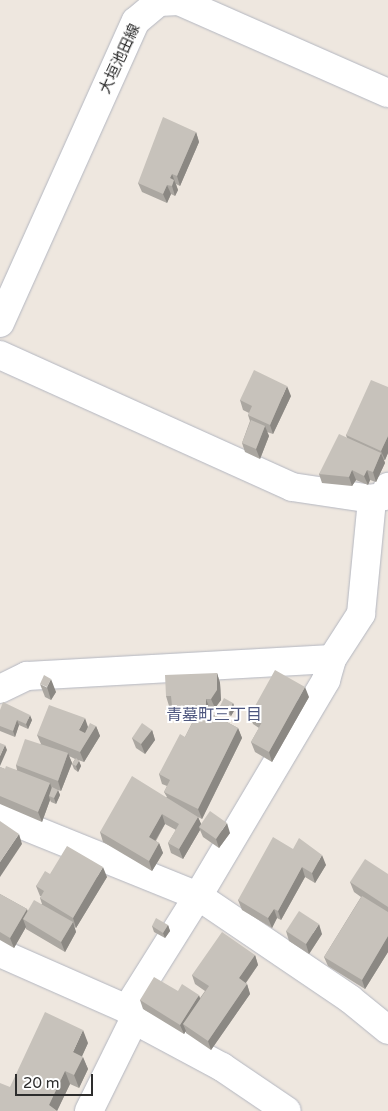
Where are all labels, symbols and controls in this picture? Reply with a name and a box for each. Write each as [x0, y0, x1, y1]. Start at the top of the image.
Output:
street label: 大垣池田線 [96, 21, 144, 97]
district label: 青墓町三丁目 [166, 705, 262, 725]
scale bar [18, 1064, 95, 1096]
text: 20 m [23, 1074, 60, 1092]

